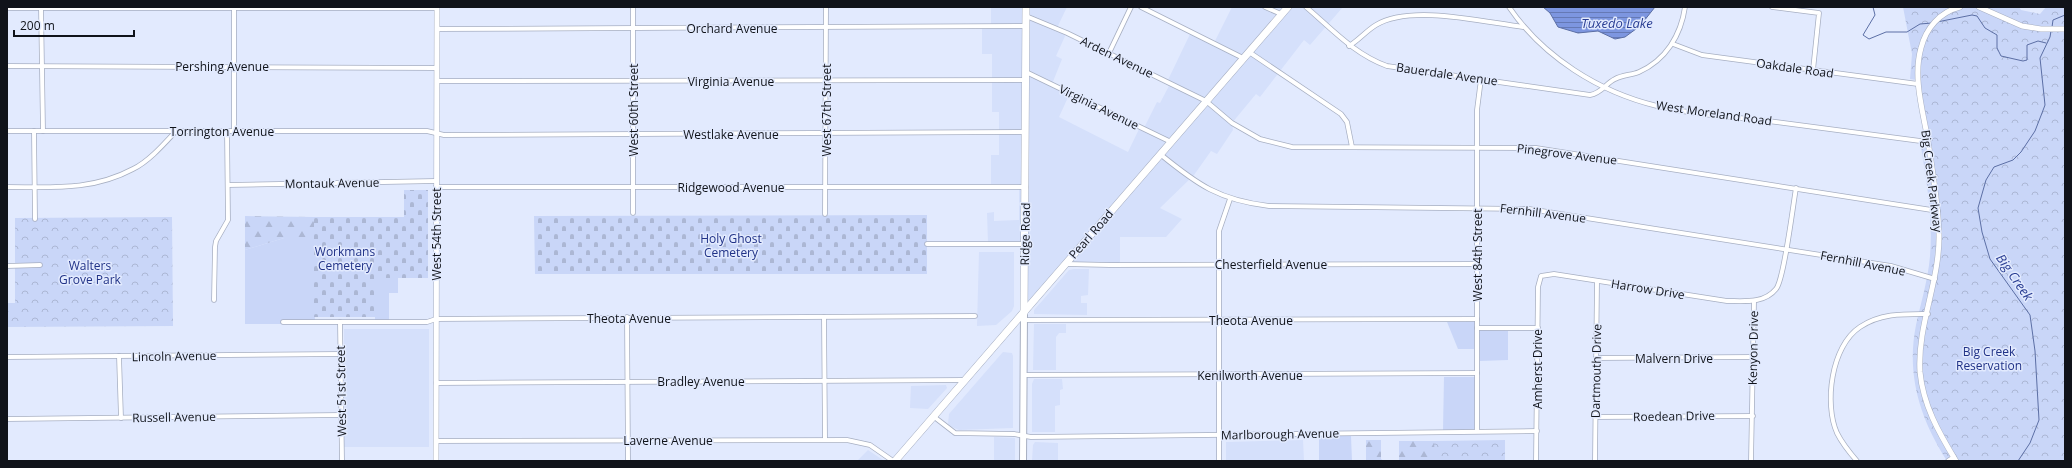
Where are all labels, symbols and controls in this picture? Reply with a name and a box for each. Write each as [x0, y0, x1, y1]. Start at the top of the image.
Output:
scale bar [14, 12, 134, 38]
water label: Tuxedo Lake [1581, 14, 1653, 32]
text: 200 m [20, 17, 55, 34]
street label: Orchard Avenue [686, 20, 778, 37]
street label: Arden Avenue [1078, 32, 1156, 82]
street label: Oakdale Road [1755, 54, 1835, 82]
street label: Pershing Avenue [175, 58, 269, 75]
street label: Bauerdale Avenue [1395, 58, 1499, 90]
street label: West 60th Street [625, 64, 642, 156]
street label: West 67th Street [818, 64, 835, 156]
street label: Virginia Avenue [688, 73, 775, 90]
street label: Virginia Avenue [1056, 80, 1142, 134]
street label: West Moreland Road [1655, 96, 1773, 130]
street label: Torrington Avenue [170, 123, 274, 140]
street label: Westlake Avenue [683, 126, 779, 143]
street label: Big Creek Parkway [1917, 129, 1947, 234]
street label: Pinegrove Avenue [1516, 139, 1618, 169]
street label: Montauk Avenue [284, 174, 380, 192]
street label: Ridgewood Avenue [677, 179, 785, 196]
street label: West 54th Street [428, 188, 445, 280]
street label: Fernhill Avenue [1499, 199, 1587, 227]
street label: Ridge Road [1016, 202, 1034, 266]
street label: Pearl Road [1065, 206, 1117, 262]
street label: West 84th Street [1469, 209, 1486, 301]
park label: Holy Ghost Cemetery [700, 230, 762, 261]
park label: Workmans Cemetery [315, 243, 375, 274]
street label: Fernhill Avenue [1819, 246, 1907, 280]
water label: Big Creek [1992, 250, 2038, 305]
street label: Chesterfield Avenue [1215, 256, 1327, 273]
park label: Walters Grove Park [59, 257, 122, 288]
street label: Harrow Drive [1610, 275, 1686, 303]
street label: Theota Avenue [587, 310, 671, 327]
street label: Kenyon Drive [1744, 310, 1762, 385]
street label: Theota Avenue [1209, 312, 1293, 329]
street label: Dartmouth Drive [1587, 323, 1605, 418]
street label: Amherst Drive [1529, 329, 1546, 409]
park label: Big Creek Reservation [1956, 343, 2022, 374]
street label: West 51st Street [332, 345, 350, 437]
street label: Lincoln Avenue [131, 347, 217, 365]
street label: Malvern Drive [1635, 350, 1713, 367]
street label: Kenilworth Avenue [1197, 367, 1303, 384]
street label: Bradley Avenue [657, 373, 745, 390]
street label: Roedean Drive [1633, 407, 1715, 425]
street label: Russell Avenue [132, 408, 216, 426]
street label: Marlborough Avenue [1221, 424, 1339, 444]
street label: Laverne Avenue [623, 432, 713, 449]

